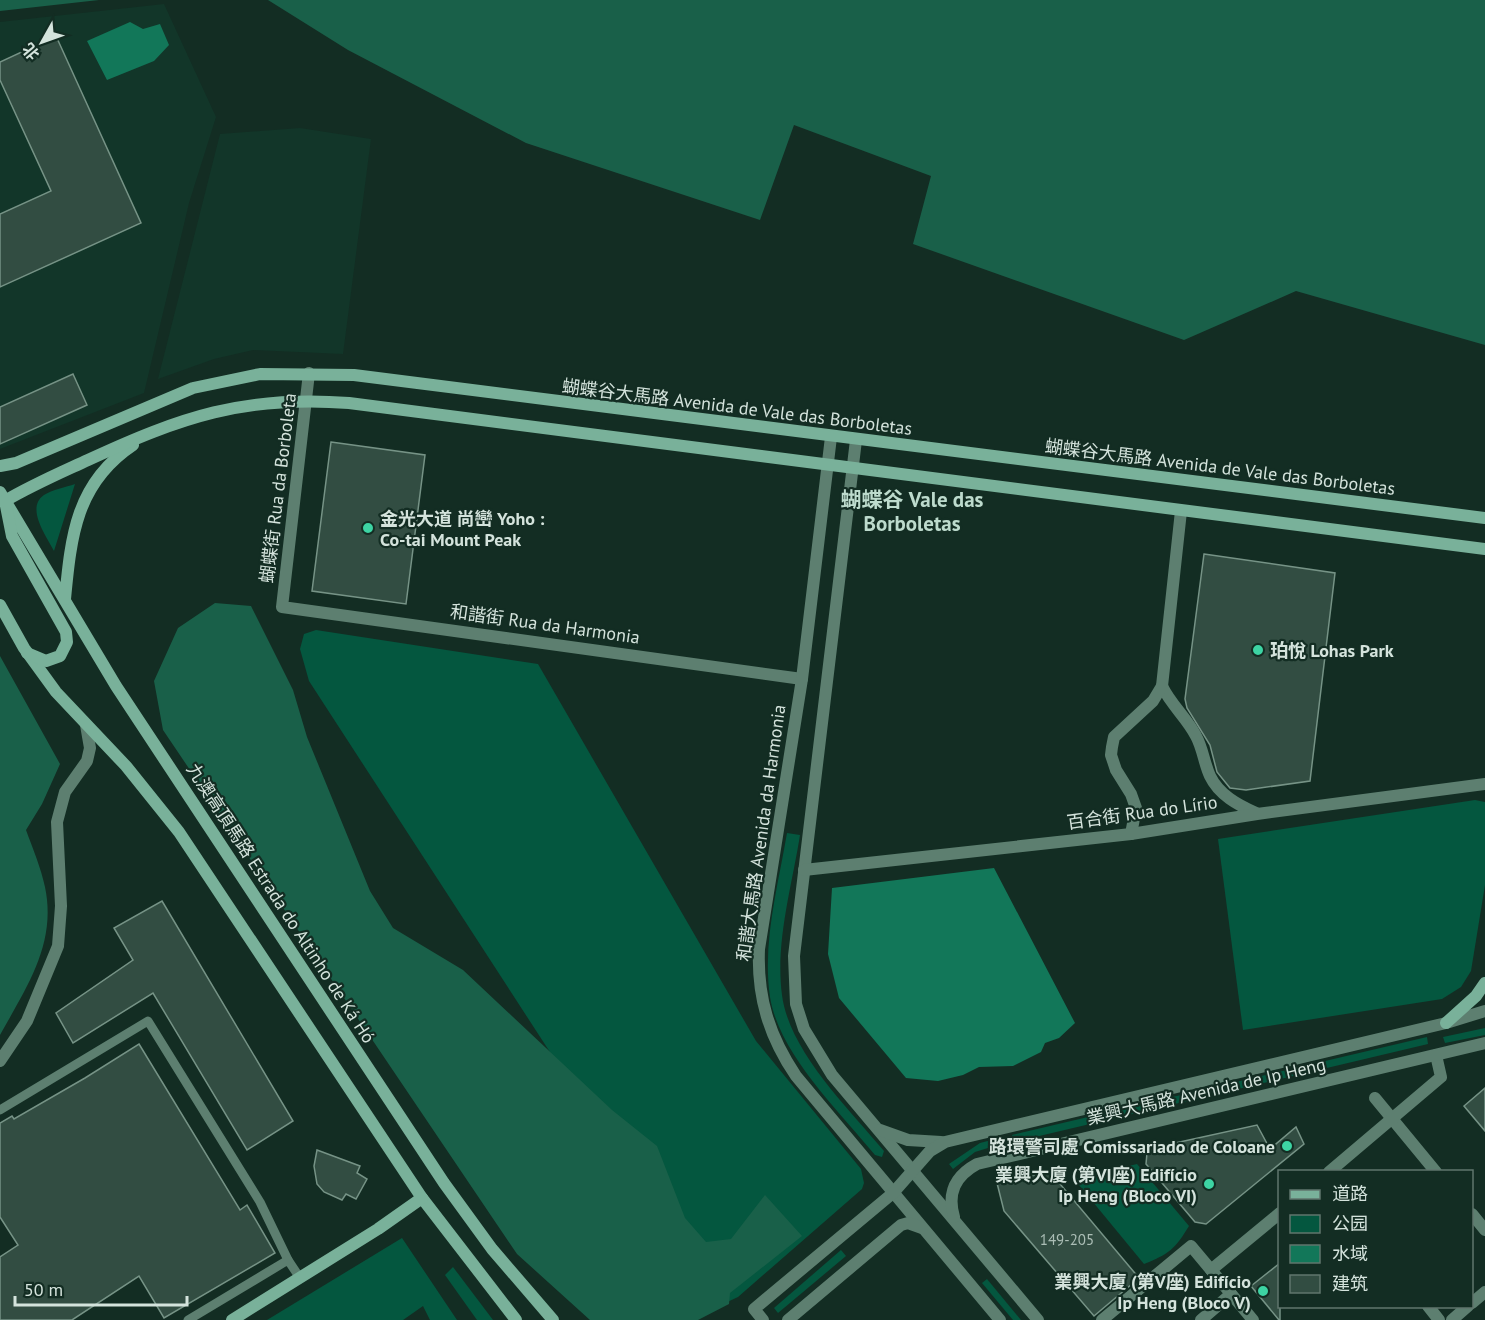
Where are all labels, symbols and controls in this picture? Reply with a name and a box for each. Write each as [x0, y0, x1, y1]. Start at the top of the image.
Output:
north arrow [12, 12, 72, 72]
text: 北 [18, 39, 43, 64]
street label: 蝴蝶谷大馬路 Avenida de Vale das Borboletas [561, 374, 913, 440]
street label: 蝴蝶街 Rua da Borboleta [255, 392, 301, 584]
street label: 蝴蝶谷大馬路 Avenida de Vale das Borboletas [1044, 434, 1396, 500]
district label: 蝴蝶谷 Vale das Borboletas [841, 486, 984, 537]
place label: 金光大道 尚巒 Yoho : Co-tai Mount Peak [380, 507, 545, 551]
marker: 金光大道 尚巒 Yoho : Co-tai Mount Peak [361, 521, 375, 535]
street label: 和諧街 Rua da Harmonia [449, 599, 641, 649]
place label: 珀悅 Lohas Park [1270, 639, 1394, 662]
marker: 珀悅 Lohas Park [1251, 643, 1265, 657]
street label: 和諧大馬路 Avenida da Harmonia [732, 703, 790, 963]
street label: 九澳高頂馬路 Estrada do Altinho de Ká Hó [182, 759, 380, 1047]
street label: 百合街 Rua do Lírio [1065, 790, 1219, 834]
street label: 業興大馬路 Avenida de Ip Heng [1084, 1052, 1328, 1130]
place label: 路環警司處 Comissariado de Coloane [989, 1135, 1275, 1158]
marker: 路環警司處 Comissariado de Coloane [1280, 1139, 1294, 1153]
place label: 業興大廈 (第VI座) Edifício Ip Heng (Bloco VI) [995, 1163, 1197, 1207]
legend [1278, 1170, 1473, 1308]
marker: 業興大廈 (第VI座) Edifício Ip Heng (Bloco VI) [1202, 1177, 1216, 1191]
text: 道路 [1332, 1182, 1368, 1205]
text: 公园 [1332, 1212, 1368, 1235]
house number: 149-205 [1040, 1230, 1094, 1249]
text: 水域 [1332, 1242, 1368, 1265]
scale bar [15, 1269, 188, 1307]
place label: 業興大廈 (第V座) Edifício Ip Heng (Bloco V) [1054, 1270, 1251, 1314]
text: 建筑 [1332, 1272, 1368, 1295]
text: 50 m [24, 1278, 63, 1301]
marker: 業興大廈 (第V座) Edifício Ip Heng (Bloco V) [1256, 1284, 1270, 1298]

